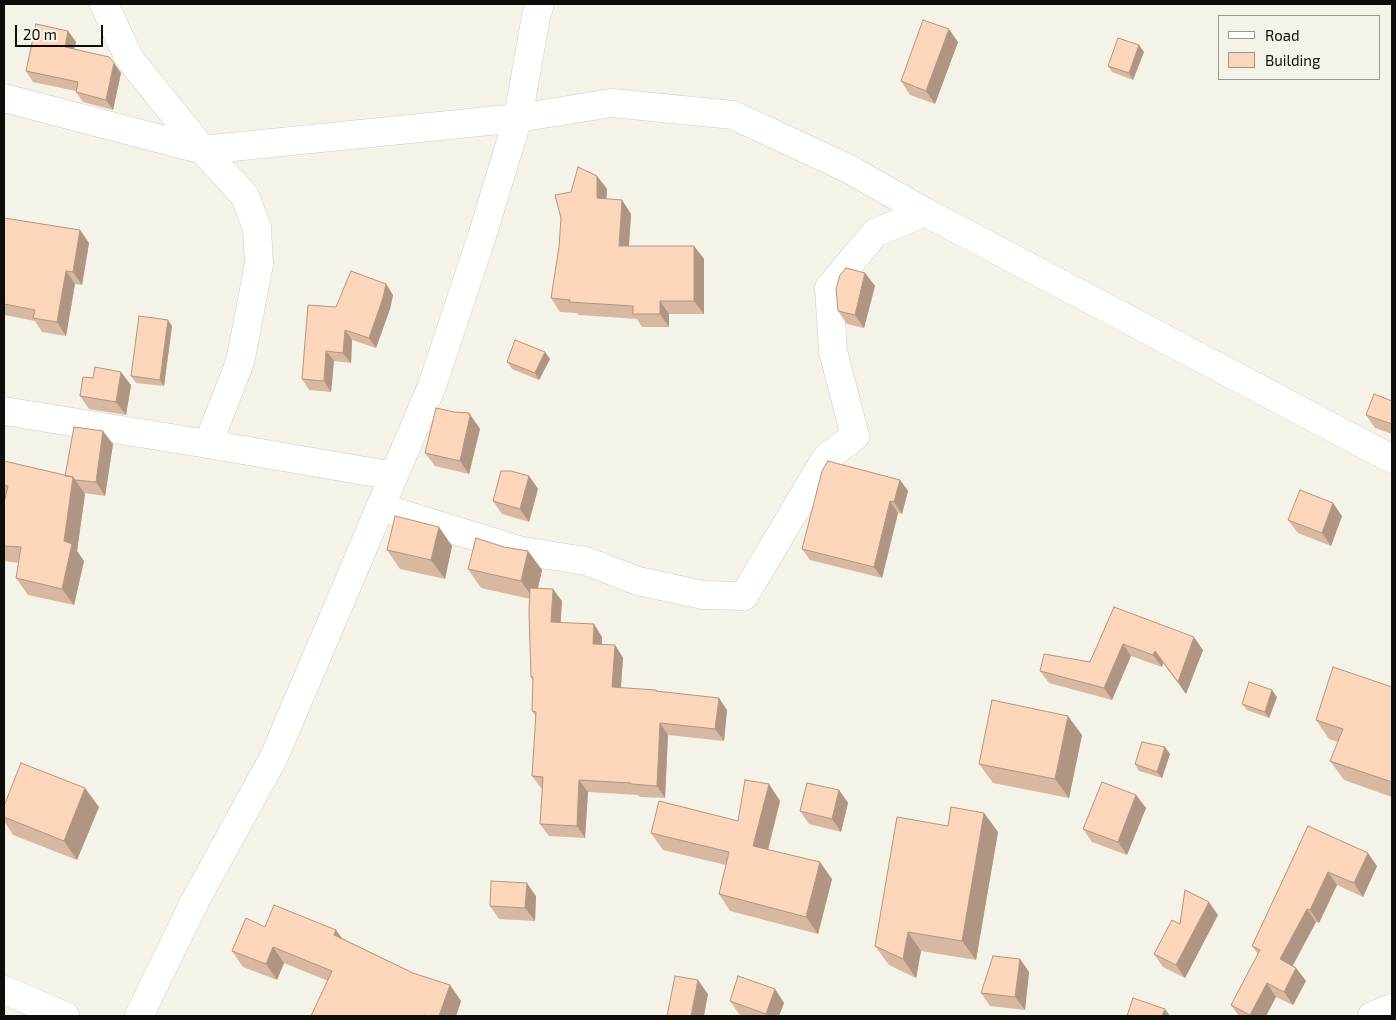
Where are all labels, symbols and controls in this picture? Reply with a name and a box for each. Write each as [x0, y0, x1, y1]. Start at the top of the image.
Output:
scale bar [18, 15, 105, 47]
legend [1218, 15, 1381, 80]
text: 20 m [23, 25, 57, 43]
text: Road [1265, 26, 1300, 44]
text: Building [1265, 51, 1320, 69]

